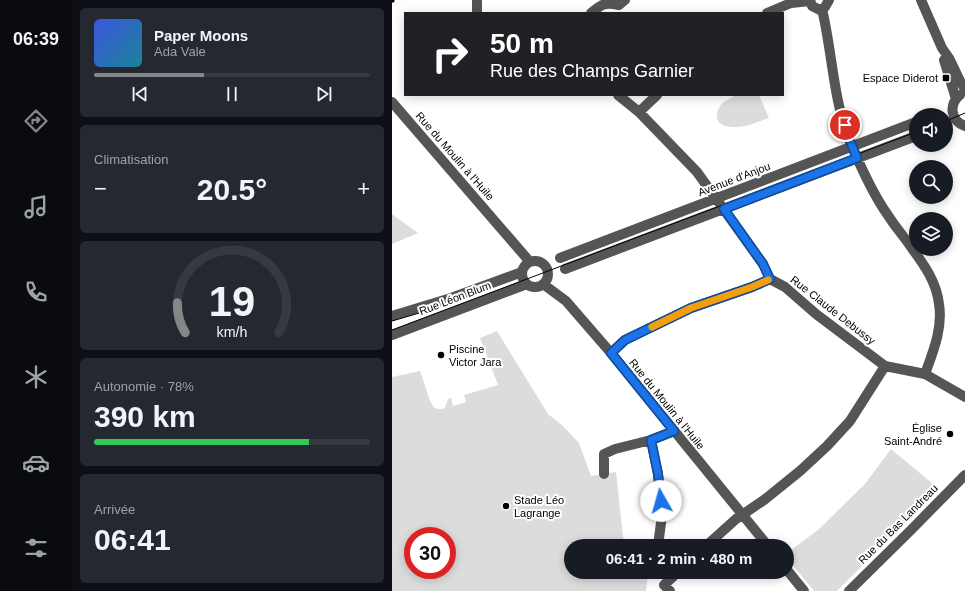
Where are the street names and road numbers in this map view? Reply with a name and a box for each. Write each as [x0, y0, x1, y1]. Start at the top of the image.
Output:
street label: Rue du Moulin à l'Huile [413, 110, 497, 202]
street label: Avenue d'Anjou [696, 160, 772, 198]
street label: Rue Claude Debussy [788, 273, 878, 347]
street label: Rue Léon Blum [417, 279, 493, 317]
street label: Rue du Moulin à l'Huile [627, 356, 707, 452]
street label: Rue du Bas Landreau [856, 482, 940, 566]

